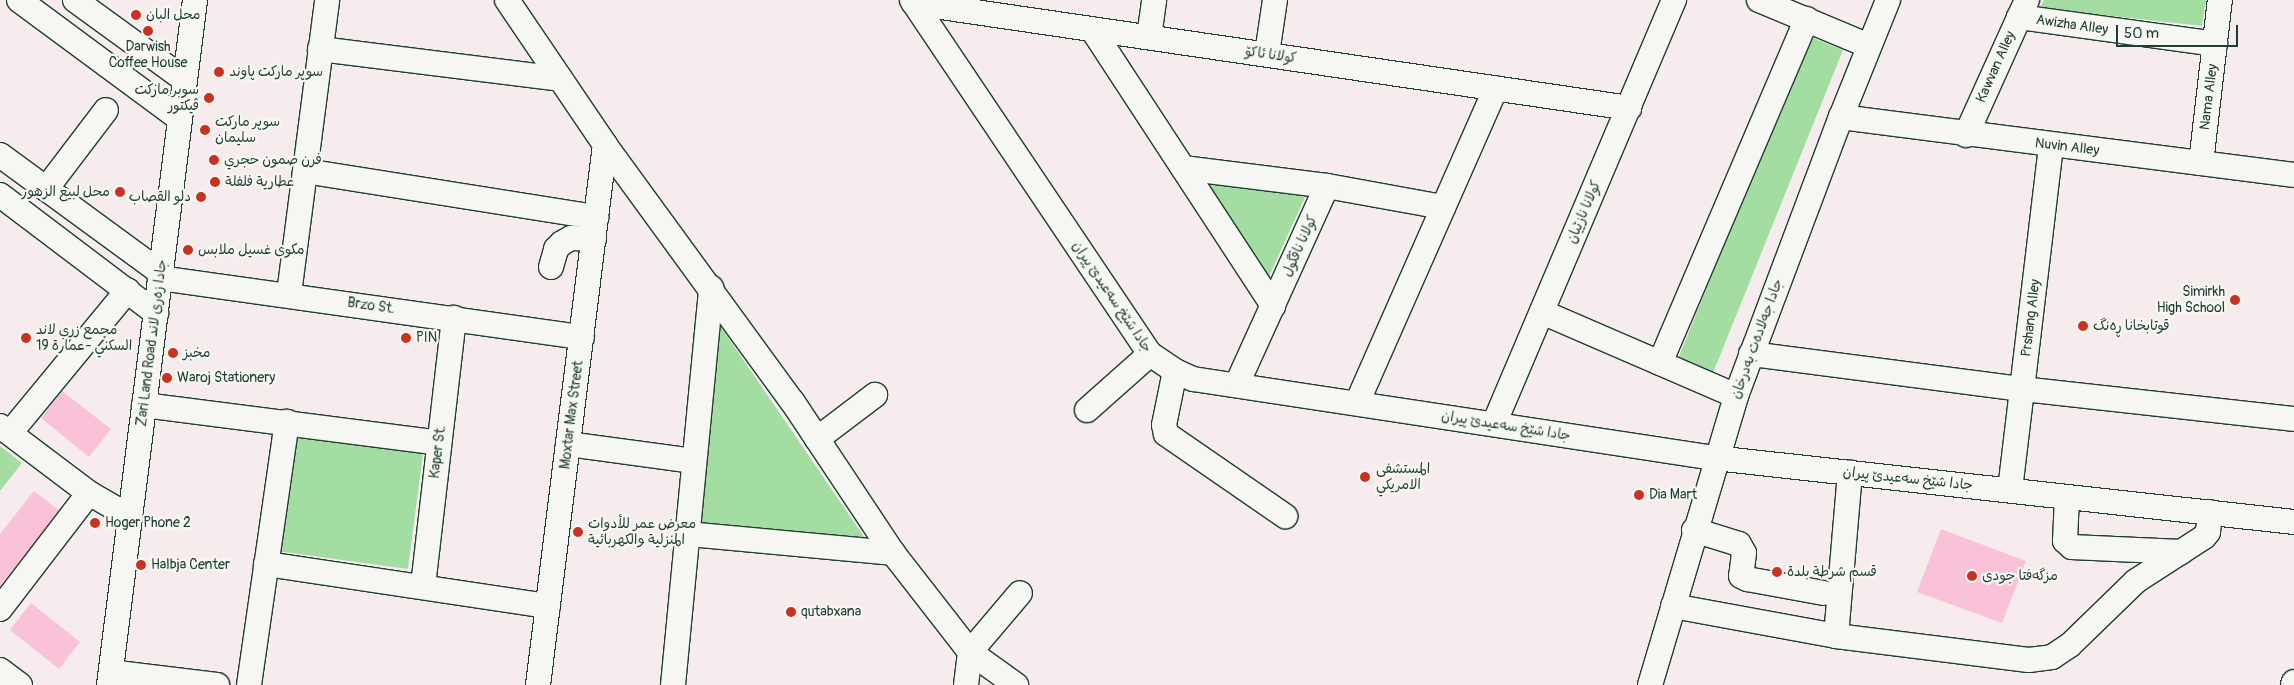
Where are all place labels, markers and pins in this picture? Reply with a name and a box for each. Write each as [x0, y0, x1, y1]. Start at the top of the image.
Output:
place label: محل البان [146, 7, 201, 23]
marker: محل البان [130, 9, 142, 21]
marker: Darwish Coffee House [142, 25, 154, 37]
place label: Darwish Coffee House [109, 39, 187, 72]
place label: سوپر ماركت پاوند [229, 64, 323, 80]
marker: سوپر ماركت پاوند [213, 66, 225, 78]
place label: سوبر ماركت ڤيكتور [134, 82, 199, 114]
marker: سوبر ماركت ڤيكتور [203, 92, 215, 104]
place label: سوپر ماركت سليمان [215, 114, 280, 146]
marker: سوپر ماركت سليمان [199, 124, 211, 136]
place label: فرن صمون حجري [224, 152, 322, 168]
marker: فرن صمون حجري [208, 154, 220, 166]
place label: عطارية فلفلة [225, 174, 294, 190]
marker: عطارية فلفلة [209, 176, 221, 188]
place label: محل لبيع الزهور [22, 184, 110, 200]
marker: محل لبيع الزهور [114, 186, 126, 198]
place label: دلو القصاب [129, 189, 191, 205]
marker: دلو القصاب [195, 191, 207, 203]
place label: مكوى غسيل ملابس [198, 242, 305, 258]
marker: مكوى غسيل ملابس [182, 244, 194, 256]
place label: Simirkh High School [2157, 284, 2225, 316]
marker: Simirkh High School [2229, 294, 2241, 306]
place label: قوتابخانا ڕەنگ [2093, 318, 2170, 334]
marker: قوتابخانا ڕەنگ [2077, 320, 2089, 332]
place label: مجمع زري لاند السكني -عمارة 19 [36, 322, 132, 354]
place label: PIN [416, 330, 437, 346]
marker: مجمع زري لاند السكني -عمارة 19 [20, 332, 32, 344]
marker: PIN [400, 332, 412, 344]
place label: مخبز [183, 345, 210, 361]
marker: مخبز [167, 347, 179, 359]
place label: Waroj Stationery [177, 370, 275, 386]
marker: Waroj Stationery [161, 372, 173, 384]
place label: المستشفى الامريكي [1376, 461, 1430, 494]
marker: المستشفى الامريكي [1358, 470, 1372, 484]
place label: Dia Mart [1649, 487, 1697, 503]
marker: Dia Mart [1633, 489, 1645, 501]
place label: Hoger Phone 2 [105, 515, 191, 531]
place label: معرض عمر للأدوات المنزلية والكهربائية [588, 516, 696, 548]
marker: Hoger Phone 2 [89, 517, 101, 529]
marker: معرض عمر للأدوات المنزلية والكهربائية [572, 526, 584, 538]
place label: Halbja Center [151, 557, 230, 573]
marker: Halbja Center [135, 559, 147, 571]
place label: قسم شرطة بلدة [1787, 564, 1877, 580]
marker: قسم شرطة بلدة [1771, 566, 1783, 578]
place label: مزگەفتا جودی [1982, 568, 2058, 584]
marker: مزگەفتا جودی [1966, 570, 1978, 582]
place label: qutabxana [801, 604, 861, 620]
marker: qutabxana [785, 606, 797, 618]

